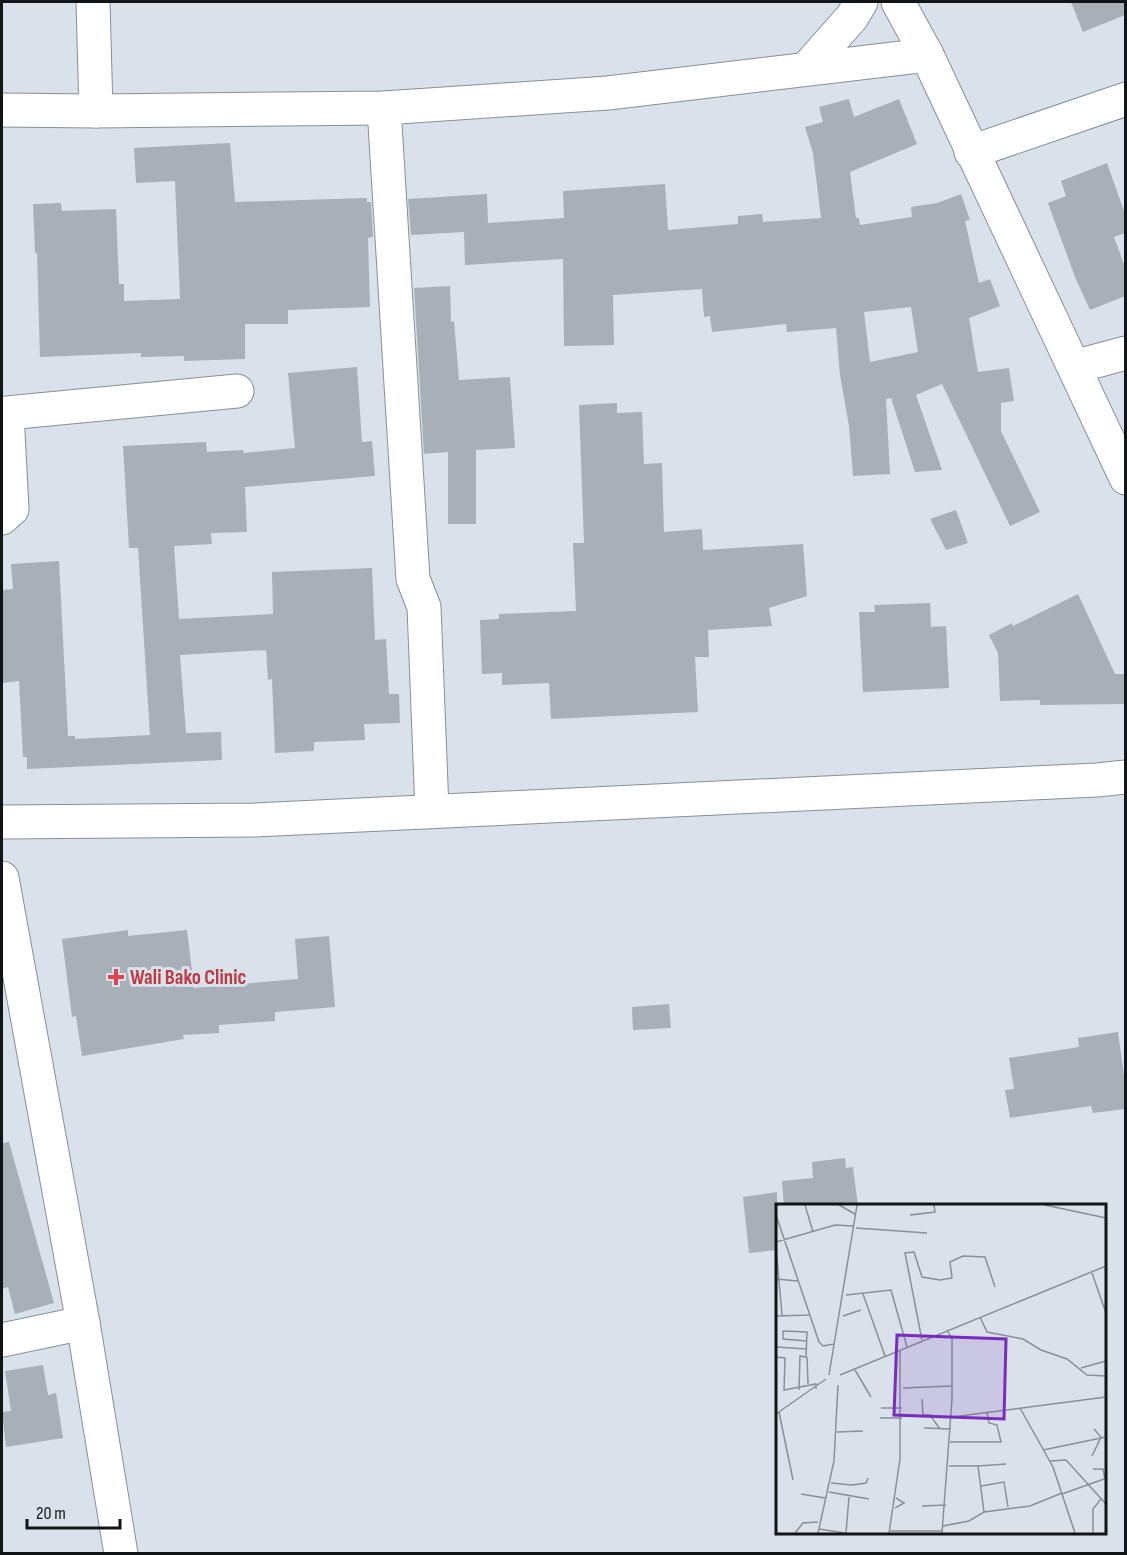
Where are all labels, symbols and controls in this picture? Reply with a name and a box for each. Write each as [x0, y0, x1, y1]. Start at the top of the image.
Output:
place label: Wali Bako Clinic [130, 965, 246, 990]
marker: Wali Bako Clinic [107, 968, 125, 986]
inset map [776, 1204, 1106, 1534]
scale bar [27, 1492, 120, 1530]
text: 20 m [36, 1503, 66, 1524]

